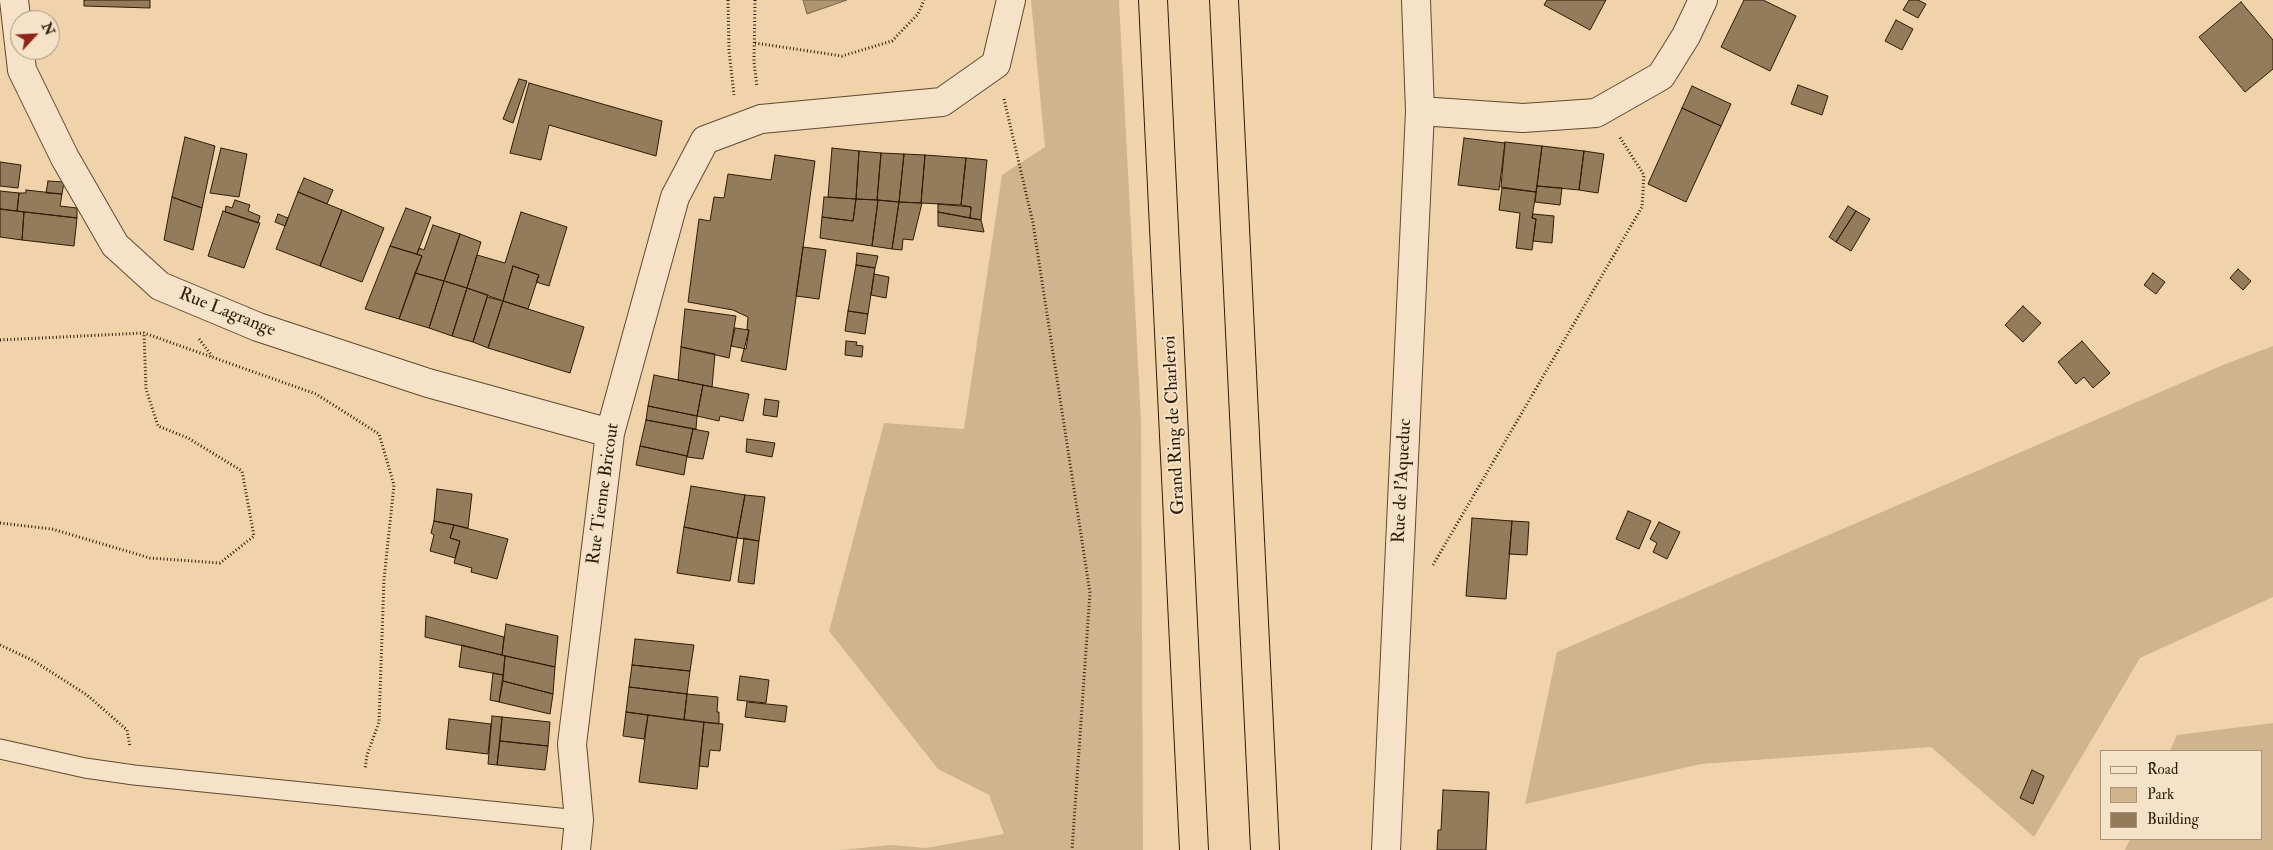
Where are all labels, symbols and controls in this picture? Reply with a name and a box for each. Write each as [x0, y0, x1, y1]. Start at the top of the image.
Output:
north arrow [10, 10, 60, 60]
text: N [38, 20, 58, 38]
street label: Rue Lagrange [175, 284, 279, 342]
street label: Grand Ring de Charleroi [1160, 335, 1190, 515]
street label: Rue de l'Aqueduc [1389, 418, 1417, 544]
street label: Rue Tienne Bricout [583, 422, 625, 566]
legend [2100, 750, 2263, 840]
text: Road [2147, 760, 2178, 779]
text: Park [2147, 785, 2174, 804]
text: Building [2147, 810, 2199, 829]

